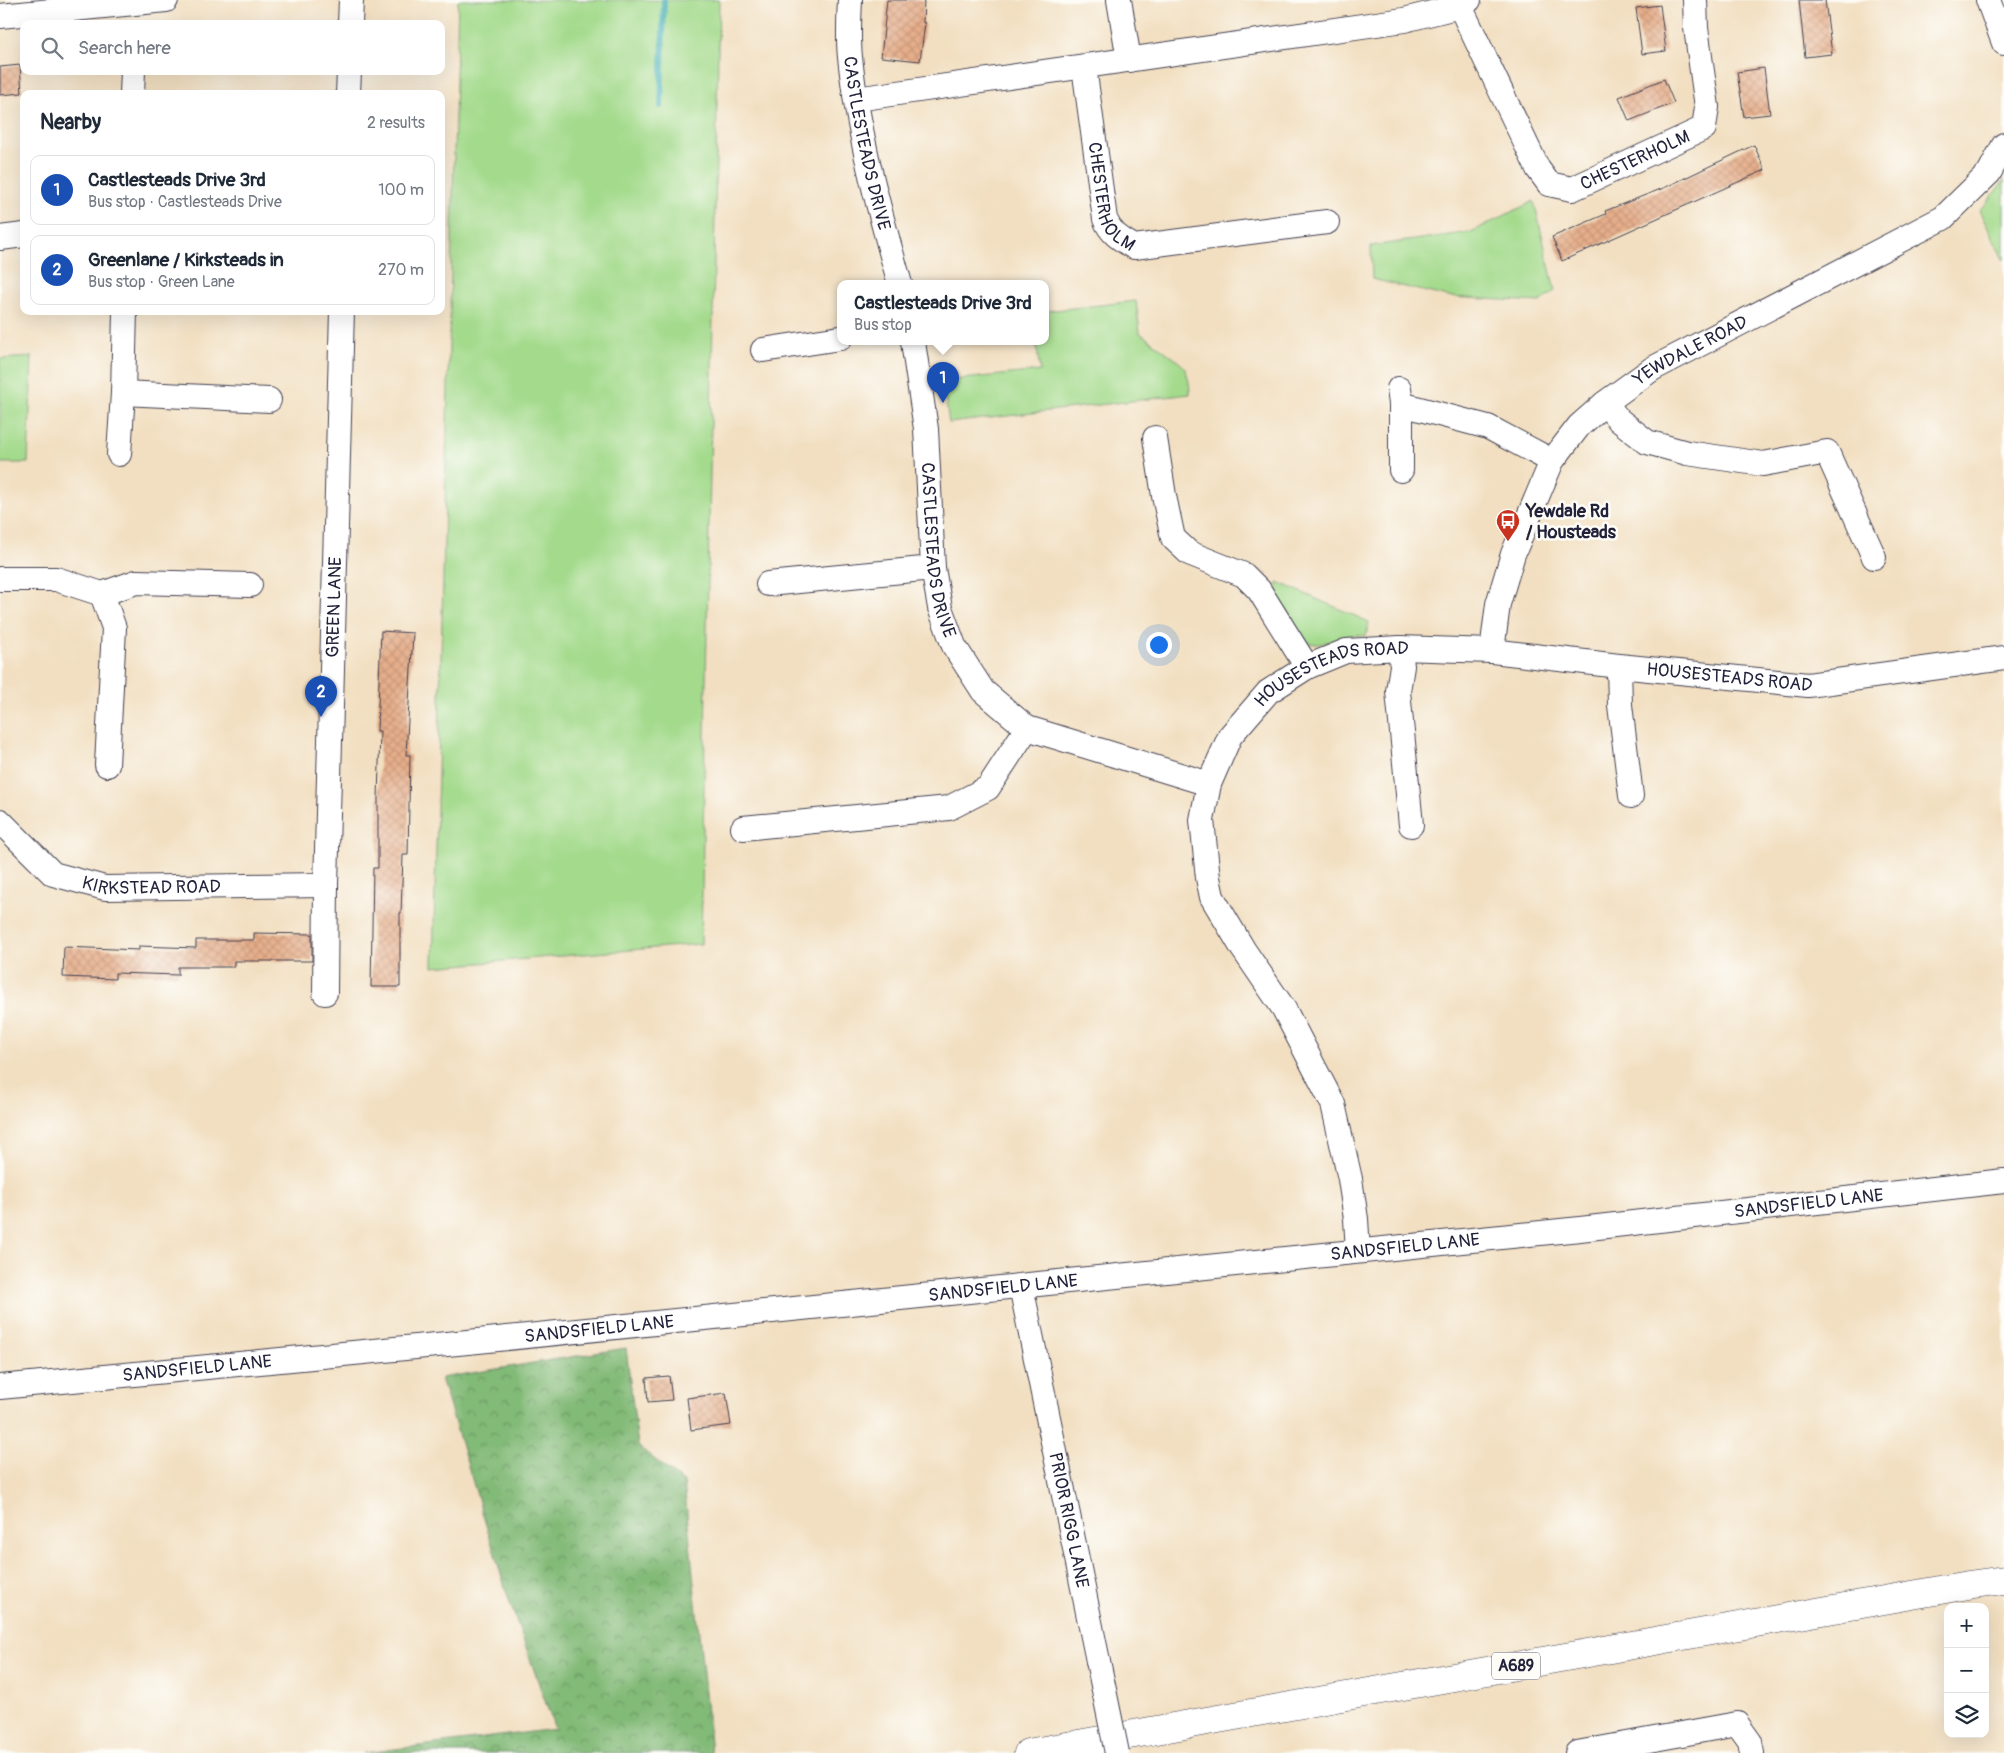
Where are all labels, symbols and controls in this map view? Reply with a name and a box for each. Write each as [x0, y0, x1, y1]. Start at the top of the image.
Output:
search box [20, 20, 445, 75]
icon: search [38, 34, 66, 62]
text: Search here [78, 36, 171, 60]
street label: CASTLESTEADS DRIVE [838, 55, 896, 233]
text: Nearby [40, 109, 101, 136]
text: 2 results [367, 113, 425, 133]
street label: CHESTERHOLM [1576, 125, 1693, 195]
street label: CHESTERHOLM [1083, 141, 1139, 256]
text: Castlesteads Drive 3rd [88, 168, 266, 192]
text: 1 [54, 180, 60, 200]
text: 100 m [378, 180, 424, 200]
text: Bus stop · Castlesteads Drive [88, 192, 282, 212]
text: Greenlane / Kirksteads in [88, 248, 284, 272]
text: 2 [53, 260, 61, 280]
text: 270 m [378, 260, 424, 280]
text: Bus stop · Green Lane [88, 272, 235, 292]
popup [837, 280, 1049, 345]
text: Castlesteads Drive 3rd [854, 291, 1032, 315]
street label: YEWDALE ROAD [1628, 310, 1751, 391]
text: Bus stop [854, 315, 912, 335]
pin: 1 [927, 362, 959, 403]
street label: CASTLESTEADS DRIVE [916, 462, 961, 641]
place label: Yewdale Rd / Housteads [1525, 500, 1617, 544]
bus stop icon: Yewdale Rd / Housteads [1495, 508, 1521, 542]
street label: GREEN LANE [321, 556, 347, 658]
your location [1146, 632, 1172, 658]
street label: HOUSESTEADS ROAD [1249, 636, 1409, 711]
street label: HOUSESTEADS ROAD [1645, 657, 1814, 697]
pin: 2 [305, 676, 337, 717]
street label: KIRKSTEAD ROAD [80, 871, 221, 900]
street label: SANDSFIELD LANE [1733, 1183, 1885, 1223]
street label: SANDSFIELD LANE [1329, 1228, 1481, 1266]
street label: SANDSFIELD LANE [927, 1269, 1079, 1307]
street label: SANDSFIELD LANE [523, 1310, 675, 1348]
street label: SANDSFIELD LANE [121, 1349, 273, 1387]
street label: PRIOR RIGG LANE [1044, 1450, 1094, 1590]
map controls [1944, 1603, 1989, 1738]
button: + [1944, 1603, 1989, 1648]
button: − [1944, 1648, 1989, 1693]
road number: A689 [1492, 1652, 1540, 1680]
button: layers [1944, 1693, 1989, 1738]

